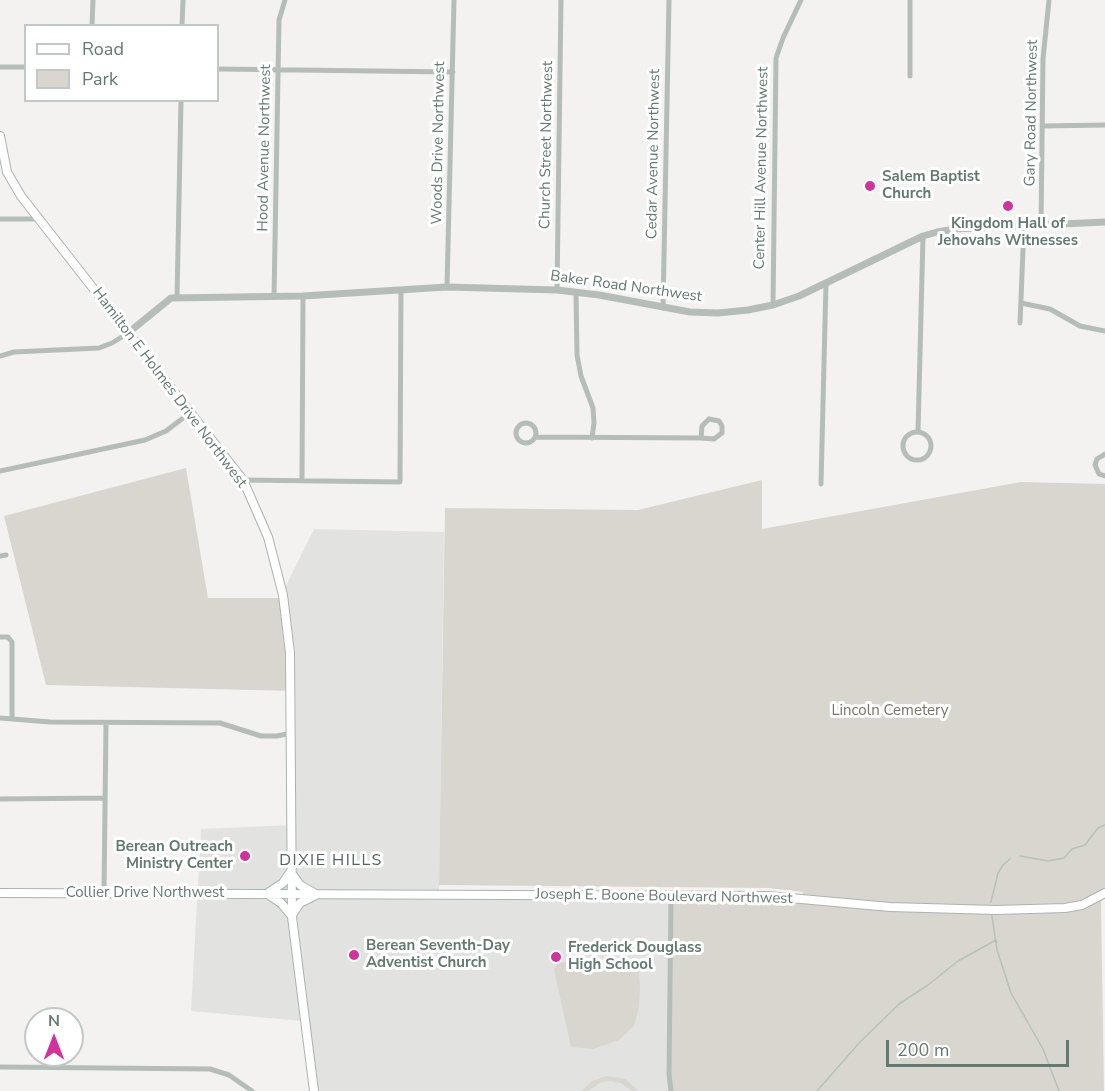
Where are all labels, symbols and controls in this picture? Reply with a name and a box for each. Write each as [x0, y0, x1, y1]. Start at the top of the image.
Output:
legend [24, 24, 219, 102]
text: Road [82, 37, 124, 61]
street label: Gary Road Northwest [1022, 39, 1042, 187]
street label: Woods Drive Northwest [429, 61, 449, 225]
street label: Church Street Northwest [537, 61, 557, 229]
street label: Hood Avenue Northwest [255, 64, 275, 232]
street label: Center Hill Avenue Northwest [751, 66, 773, 270]
text: Park [82, 67, 118, 91]
street label: Cedar Avenue Northwest [644, 69, 664, 239]
place label: Salem Baptist Church [882, 168, 980, 203]
marker: Salem Baptist Church [863, 179, 877, 193]
marker: Kingdom Hall of Jehovahs Witnesses [1001, 199, 1015, 213]
place label: Kingdom Hall of Jehovahs Witnesses [938, 215, 1078, 250]
street label: Baker Road Northwest [549, 267, 703, 307]
street label: Hamilton E Holmes Drive Northwest [88, 284, 250, 492]
park label: Lincoln Cemetery [831, 702, 949, 720]
place label: Berean Outreach Ministry Center [115, 838, 233, 873]
marker: Berean Outreach Ministry Center [238, 849, 252, 863]
district label: DIXIE HILLS [279, 851, 383, 871]
street label: Collier Drive Northwest [66, 884, 224, 902]
street label: Joseph E. Boone Boulevard Northwest [535, 886, 793, 908]
place label: Berean Seventh-Day Adventist Church [366, 937, 510, 972]
place label: Frederick Douglass High School [568, 939, 702, 974]
marker: Berean Seventh-Day Adventist Church [347, 948, 361, 962]
marker: Frederick Douglass High School [549, 950, 563, 964]
north arrow [24, 1007, 84, 1067]
text: N [48, 1010, 60, 1032]
scale bar [889, 1028, 1072, 1066]
text: 200 m [897, 1038, 949, 1062]

